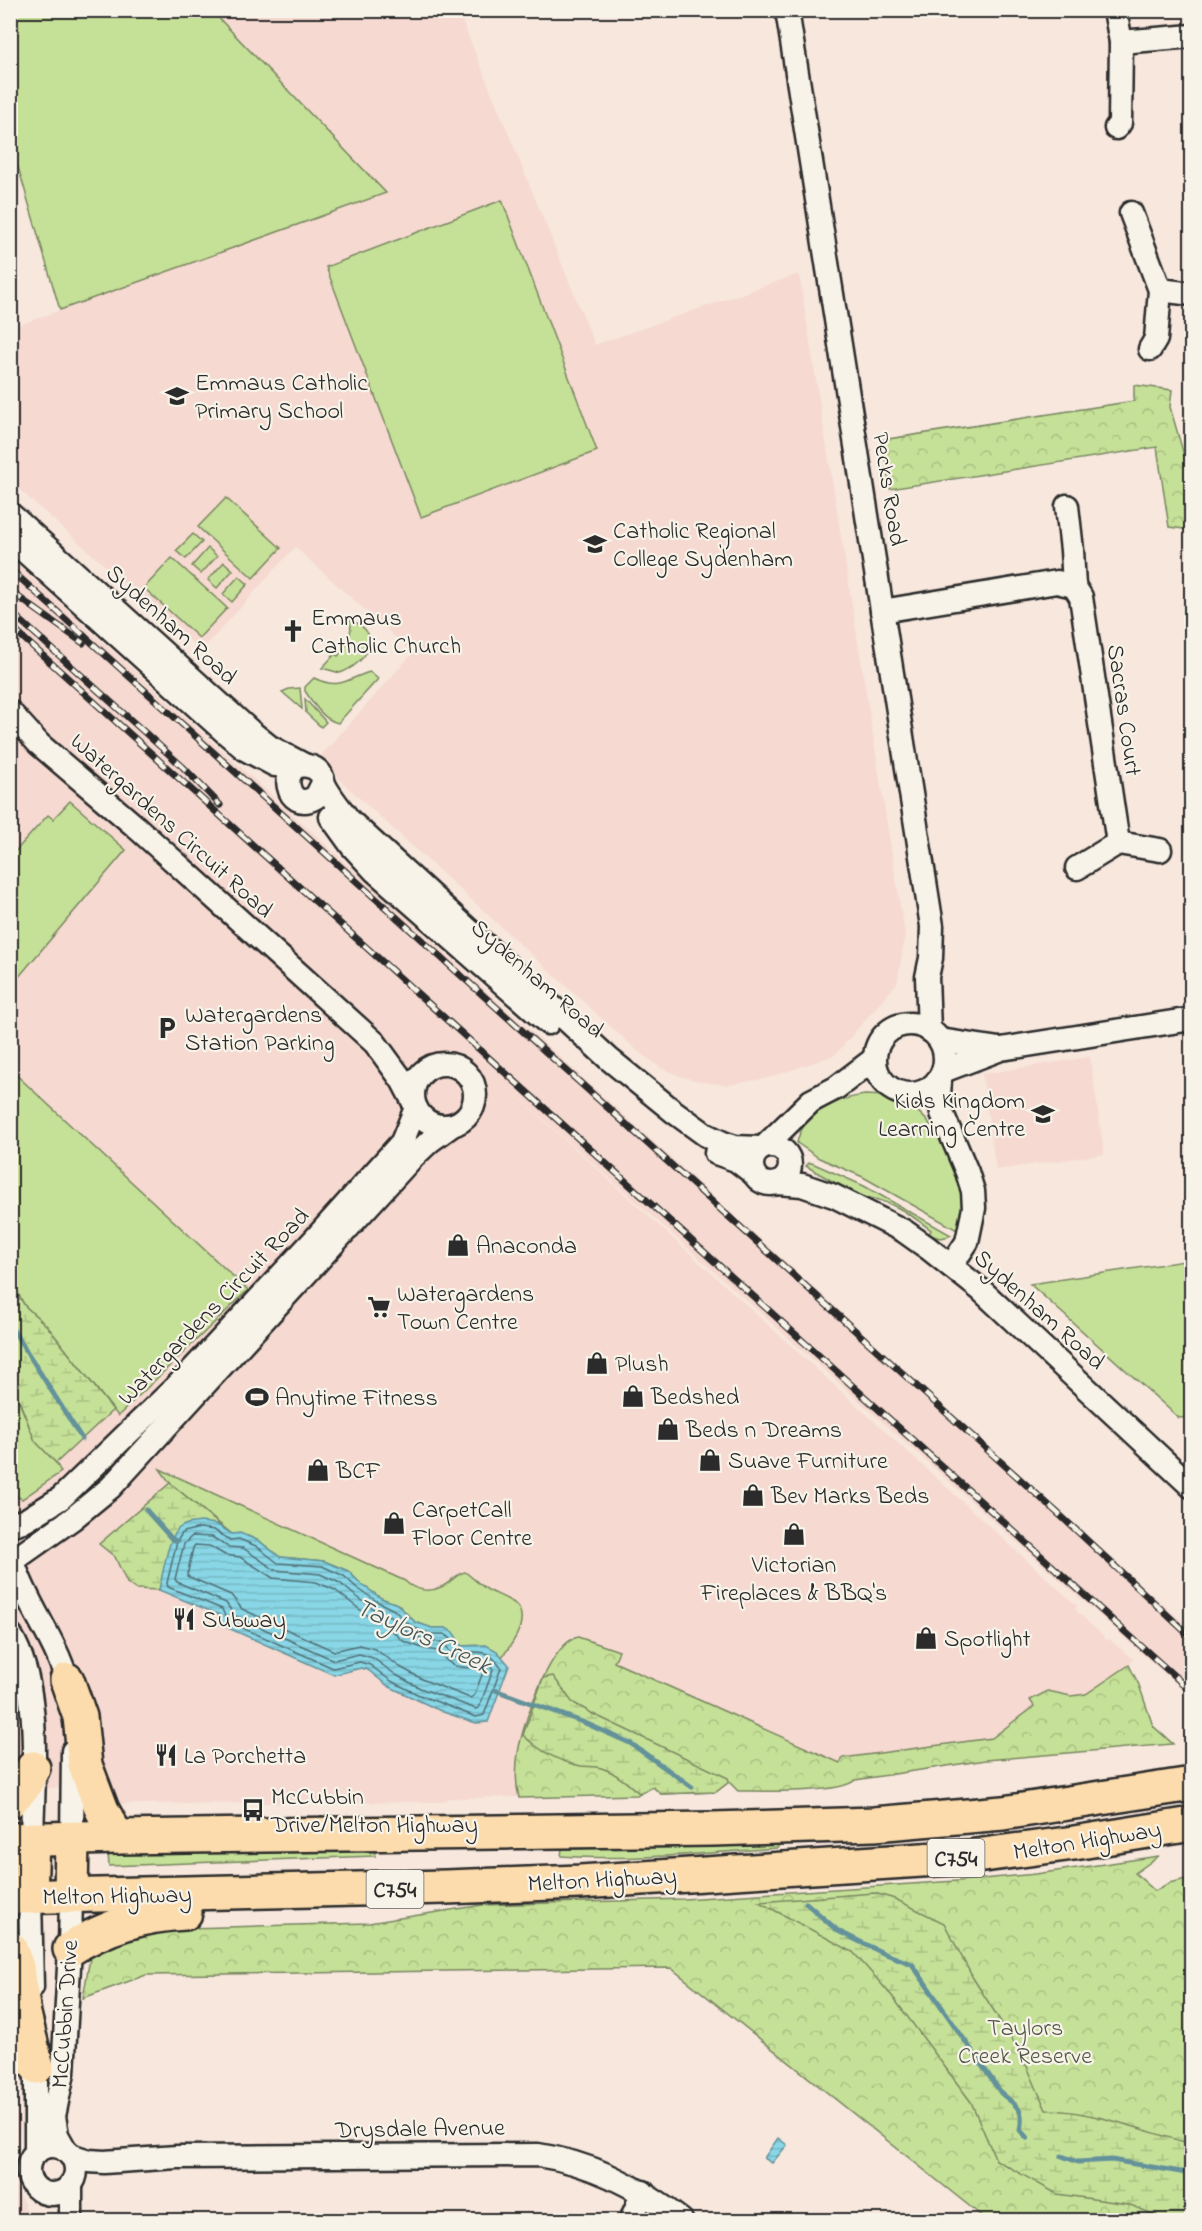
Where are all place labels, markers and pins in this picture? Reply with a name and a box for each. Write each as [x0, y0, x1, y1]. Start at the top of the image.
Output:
place label: Emmaus Catholic Primary School [195, 367, 368, 431]
school or university icon: Emmaus Catholic Primary School [164, 383, 190, 409]
place label: Catholic Regional College Sydenham [613, 515, 793, 579]
school or university icon: Catholic Regional College Sydenham [582, 531, 608, 557]
place label: Emmaus Catholic Church [311, 602, 461, 665]
church icon: Emmaus Catholic Church [280, 618, 306, 644]
place label: Watergardens Station Parking [185, 999, 334, 1062]
parking icon: Watergardens Station Parking [154, 1015, 180, 1041]
place label: Kids Kingdom Learning Centre [878, 1085, 1025, 1148]
school or university icon: Kids Kingdom Learning Centre [1030, 1101, 1056, 1127]
place label: Anaconda [476, 1230, 577, 1265]
shop icon: Anaconda [445, 1232, 471, 1258]
place label: Watergardens Town Centre [397, 1278, 534, 1341]
supermarket icon: Watergardens Town Centre [366, 1294, 392, 1320]
place label: Plush [615, 1348, 669, 1383]
shop icon: Plush [584, 1350, 610, 1376]
place label: Bedshed [650, 1381, 740, 1416]
place label: Anytime Fitness [275, 1382, 438, 1418]
shop icon: Bedshed [620, 1383, 646, 1409]
sports icon: Anytime Fitness [244, 1384, 270, 1410]
place label: Beds n Dreams [685, 1414, 842, 1449]
shop icon: Beds n Dreams [655, 1416, 681, 1442]
place label: Suave Furniture [728, 1445, 888, 1480]
shop icon: Suave Furniture [697, 1447, 723, 1473]
place label: BCF [335, 1455, 381, 1490]
shop icon: BCF [305, 1457, 331, 1483]
place label: Bev Marks Beds [770, 1480, 929, 1515]
shop icon: Bev Marks Beds [740, 1482, 766, 1508]
place label: CarpetCall Floor Centre [411, 1494, 532, 1557]
shop icon: CarpetCall Floor Centre [381, 1510, 407, 1536]
shop icon: Victorian Fireplaces & BBQ's [781, 1521, 807, 1547]
place label: Victorian Fireplaces & BBQ's [700, 1549, 887, 1612]
place label: Subway [202, 1604, 286, 1640]
restaurant icon: Subway [171, 1606, 197, 1632]
place label: Spotlight [944, 1623, 1031, 1658]
shop icon: Spotlight [913, 1625, 939, 1651]
place label: La Porchetta [184, 1740, 306, 1775]
restaurant icon: La Porchetta [153, 1742, 179, 1768]
place label: McCubbin Drive/Melton Highway [270, 1781, 478, 1845]
bus stop icon: McCubbin Drive/Melton Highway [240, 1797, 266, 1823]

